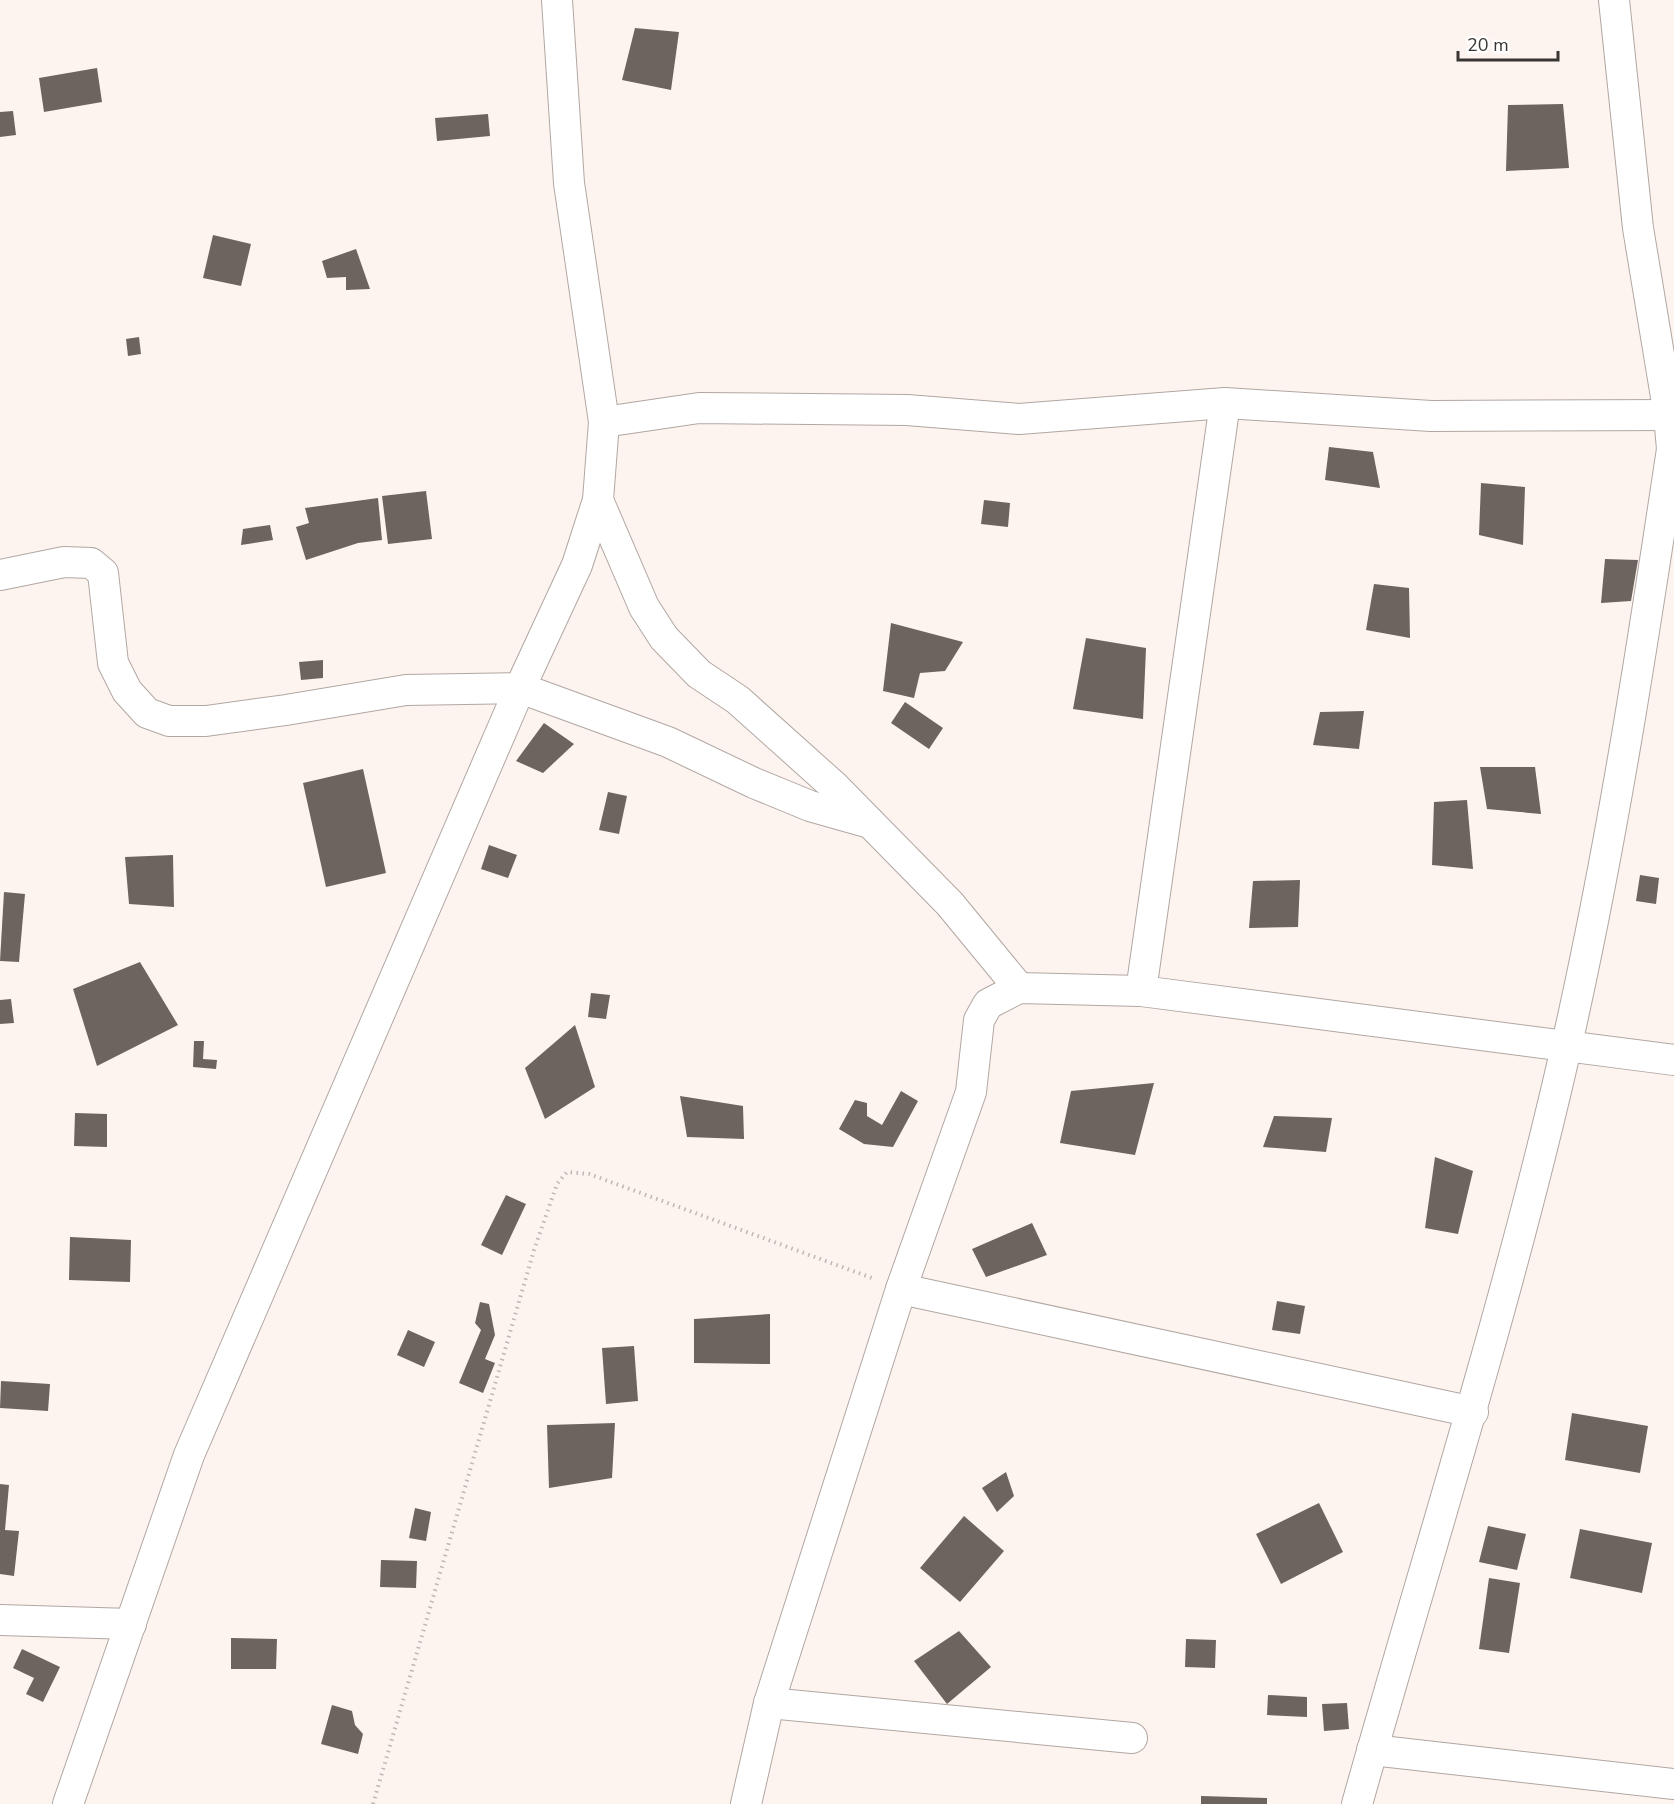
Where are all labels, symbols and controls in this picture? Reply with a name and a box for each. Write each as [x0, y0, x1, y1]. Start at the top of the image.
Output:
scale bar [1458, 24, 1558, 62]
text: 20 m [1467, 33, 1509, 57]

